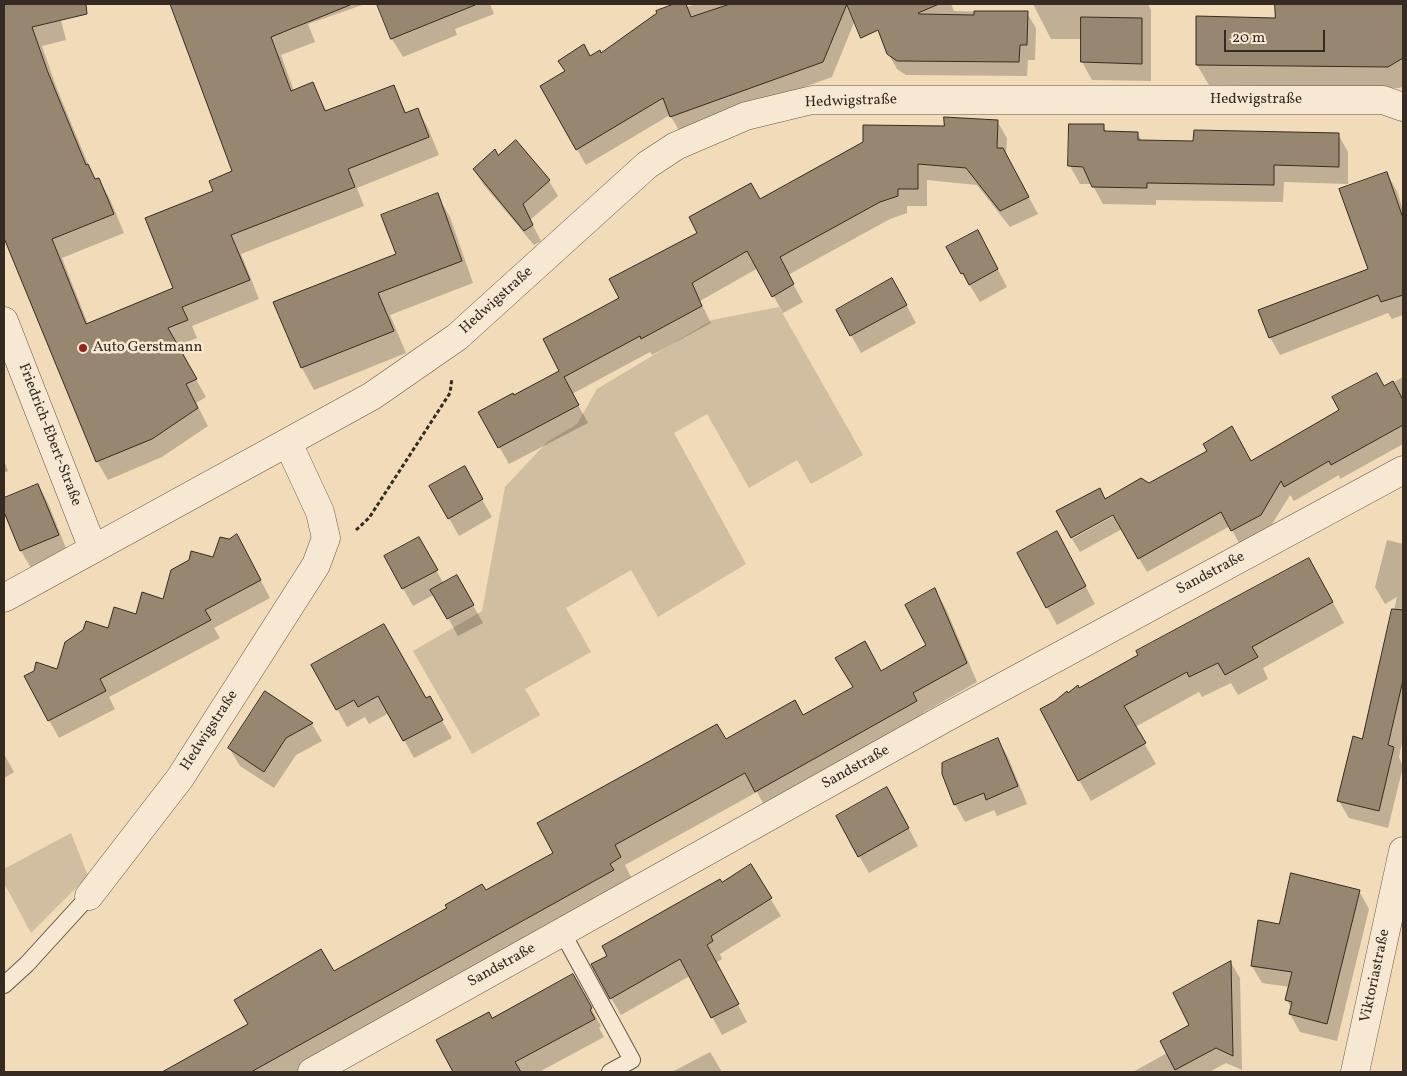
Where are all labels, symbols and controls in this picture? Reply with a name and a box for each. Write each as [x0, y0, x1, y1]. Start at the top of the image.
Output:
scale bar [1227, 20, 1328, 52]
text: 20 m [1232, 28, 1265, 49]
street label: Hedwigstraße [805, 91, 897, 113]
street label: Hedwigstraße [1210, 91, 1302, 109]
street label: Hedwigstraße [457, 263, 537, 339]
place label: Auto Gerstmann [93, 339, 203, 357]
marker: Auto Gerstmann [77, 342, 89, 354]
street label: Friedrich-Ebert-Straße [13, 361, 85, 509]
street label: Sandstraße [1174, 549, 1248, 599]
street label: Hedwigstraße [177, 687, 243, 775]
street label: Sandstraße [819, 742, 893, 794]
street label: Viktoriastraße [1357, 928, 1395, 1024]
street label: Sandstraße [465, 940, 539, 992]

